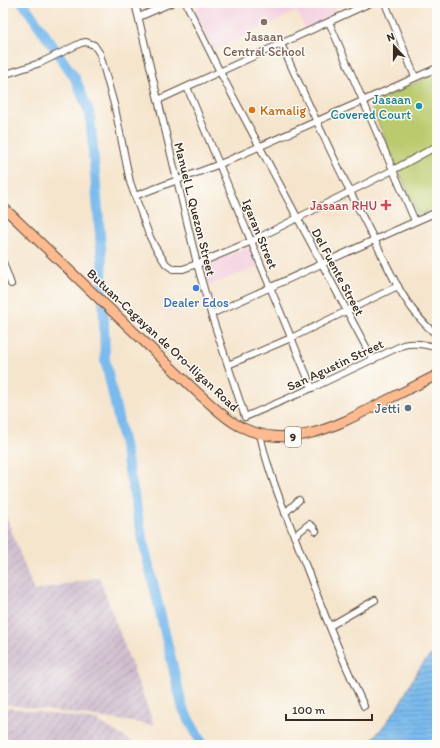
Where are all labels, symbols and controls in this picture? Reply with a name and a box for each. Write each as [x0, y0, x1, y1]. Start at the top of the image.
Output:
marker: Jasaan Central School [259, 17, 269, 27]
north arrow [374, 26, 414, 66]
place label: Jasaan Central School [223, 29, 305, 59]
text: N [385, 30, 396, 45]
place label: Jasaan Covered Court [330, 92, 411, 122]
marker: Jasaan Covered Court [414, 101, 424, 111]
place label: Kamalig [260, 103, 306, 118]
marker: Kamalig [247, 105, 257, 115]
street label: Manuel L. Quezon Street [171, 141, 219, 277]
street label: Igaran Street [239, 197, 281, 271]
place label: Jasaan RHU [310, 198, 377, 213]
marker: Jasaan RHU [380, 199, 392, 211]
street label: Del Fuente Street [309, 226, 367, 318]
street label: Butuan-Cagayan de Oro-Iligan Road [84, 266, 242, 414]
marker: Dealer Edos [191, 283, 201, 293]
place label: Dealer Edos [163, 295, 229, 310]
street label: San Agustin Street [284, 336, 386, 394]
place label: Jetti [375, 401, 400, 416]
marker: Jetti [403, 403, 413, 413]
road number: 9 [285, 427, 301, 447]
scale bar [286, 696, 372, 722]
text: 100 m [292, 703, 325, 717]

